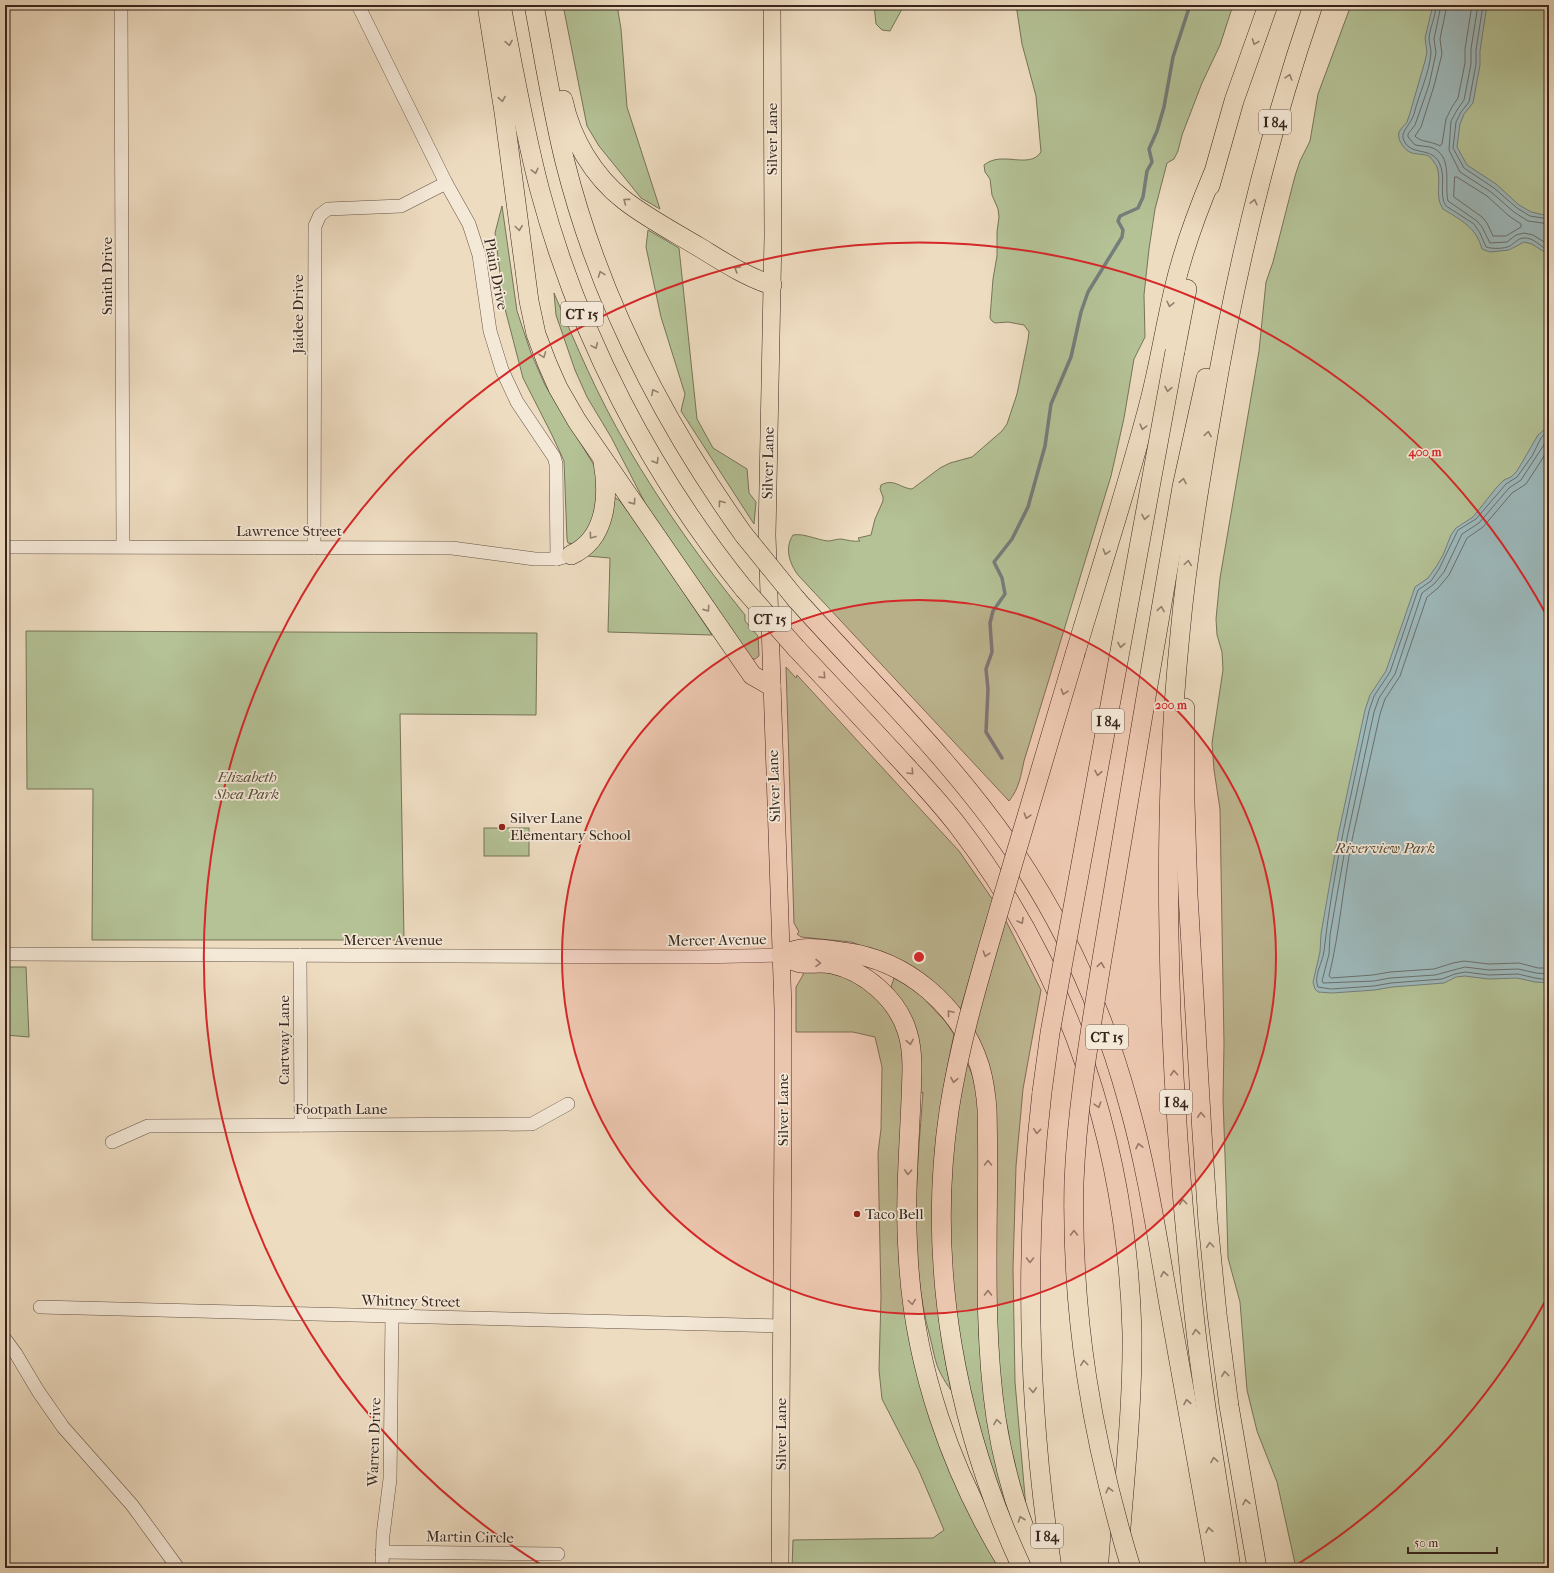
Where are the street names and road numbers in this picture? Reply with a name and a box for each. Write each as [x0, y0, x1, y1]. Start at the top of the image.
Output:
street label: Silver Lane [763, 102, 781, 175]
road number: I 84 [1259, 110, 1291, 134]
street label: Smith Drive [98, 236, 116, 315]
street label: Plain Drive [480, 236, 512, 312]
street label: Jaidee Drive [289, 274, 307, 355]
road number: CT 15 [561, 302, 603, 326]
street label: Silver Lane [758, 426, 778, 499]
street label: Lawrence Street [236, 522, 343, 540]
road number: CT 15 [749, 607, 791, 631]
road number: I 84 [1092, 709, 1124, 733]
street label: Silver Lane [764, 749, 784, 822]
street label: Mercer Avenue [667, 930, 767, 950]
street label: Mercer Avenue [343, 931, 443, 949]
street label: Cartway Lane [275, 995, 293, 1085]
road number: CT 15 [1086, 1025, 1128, 1049]
street label: Silver Lane [774, 1073, 792, 1146]
road number: I 84 [1160, 1090, 1192, 1114]
street label: Footpath Lane [295, 1100, 388, 1118]
street label: Whitney Street [360, 1291, 462, 1311]
street label: Warren Drive [363, 1396, 385, 1488]
street label: Silver Lane [772, 1397, 790, 1470]
road number: I 84 [1031, 1524, 1063, 1548]
street label: Martin Circle [426, 1527, 515, 1547]

